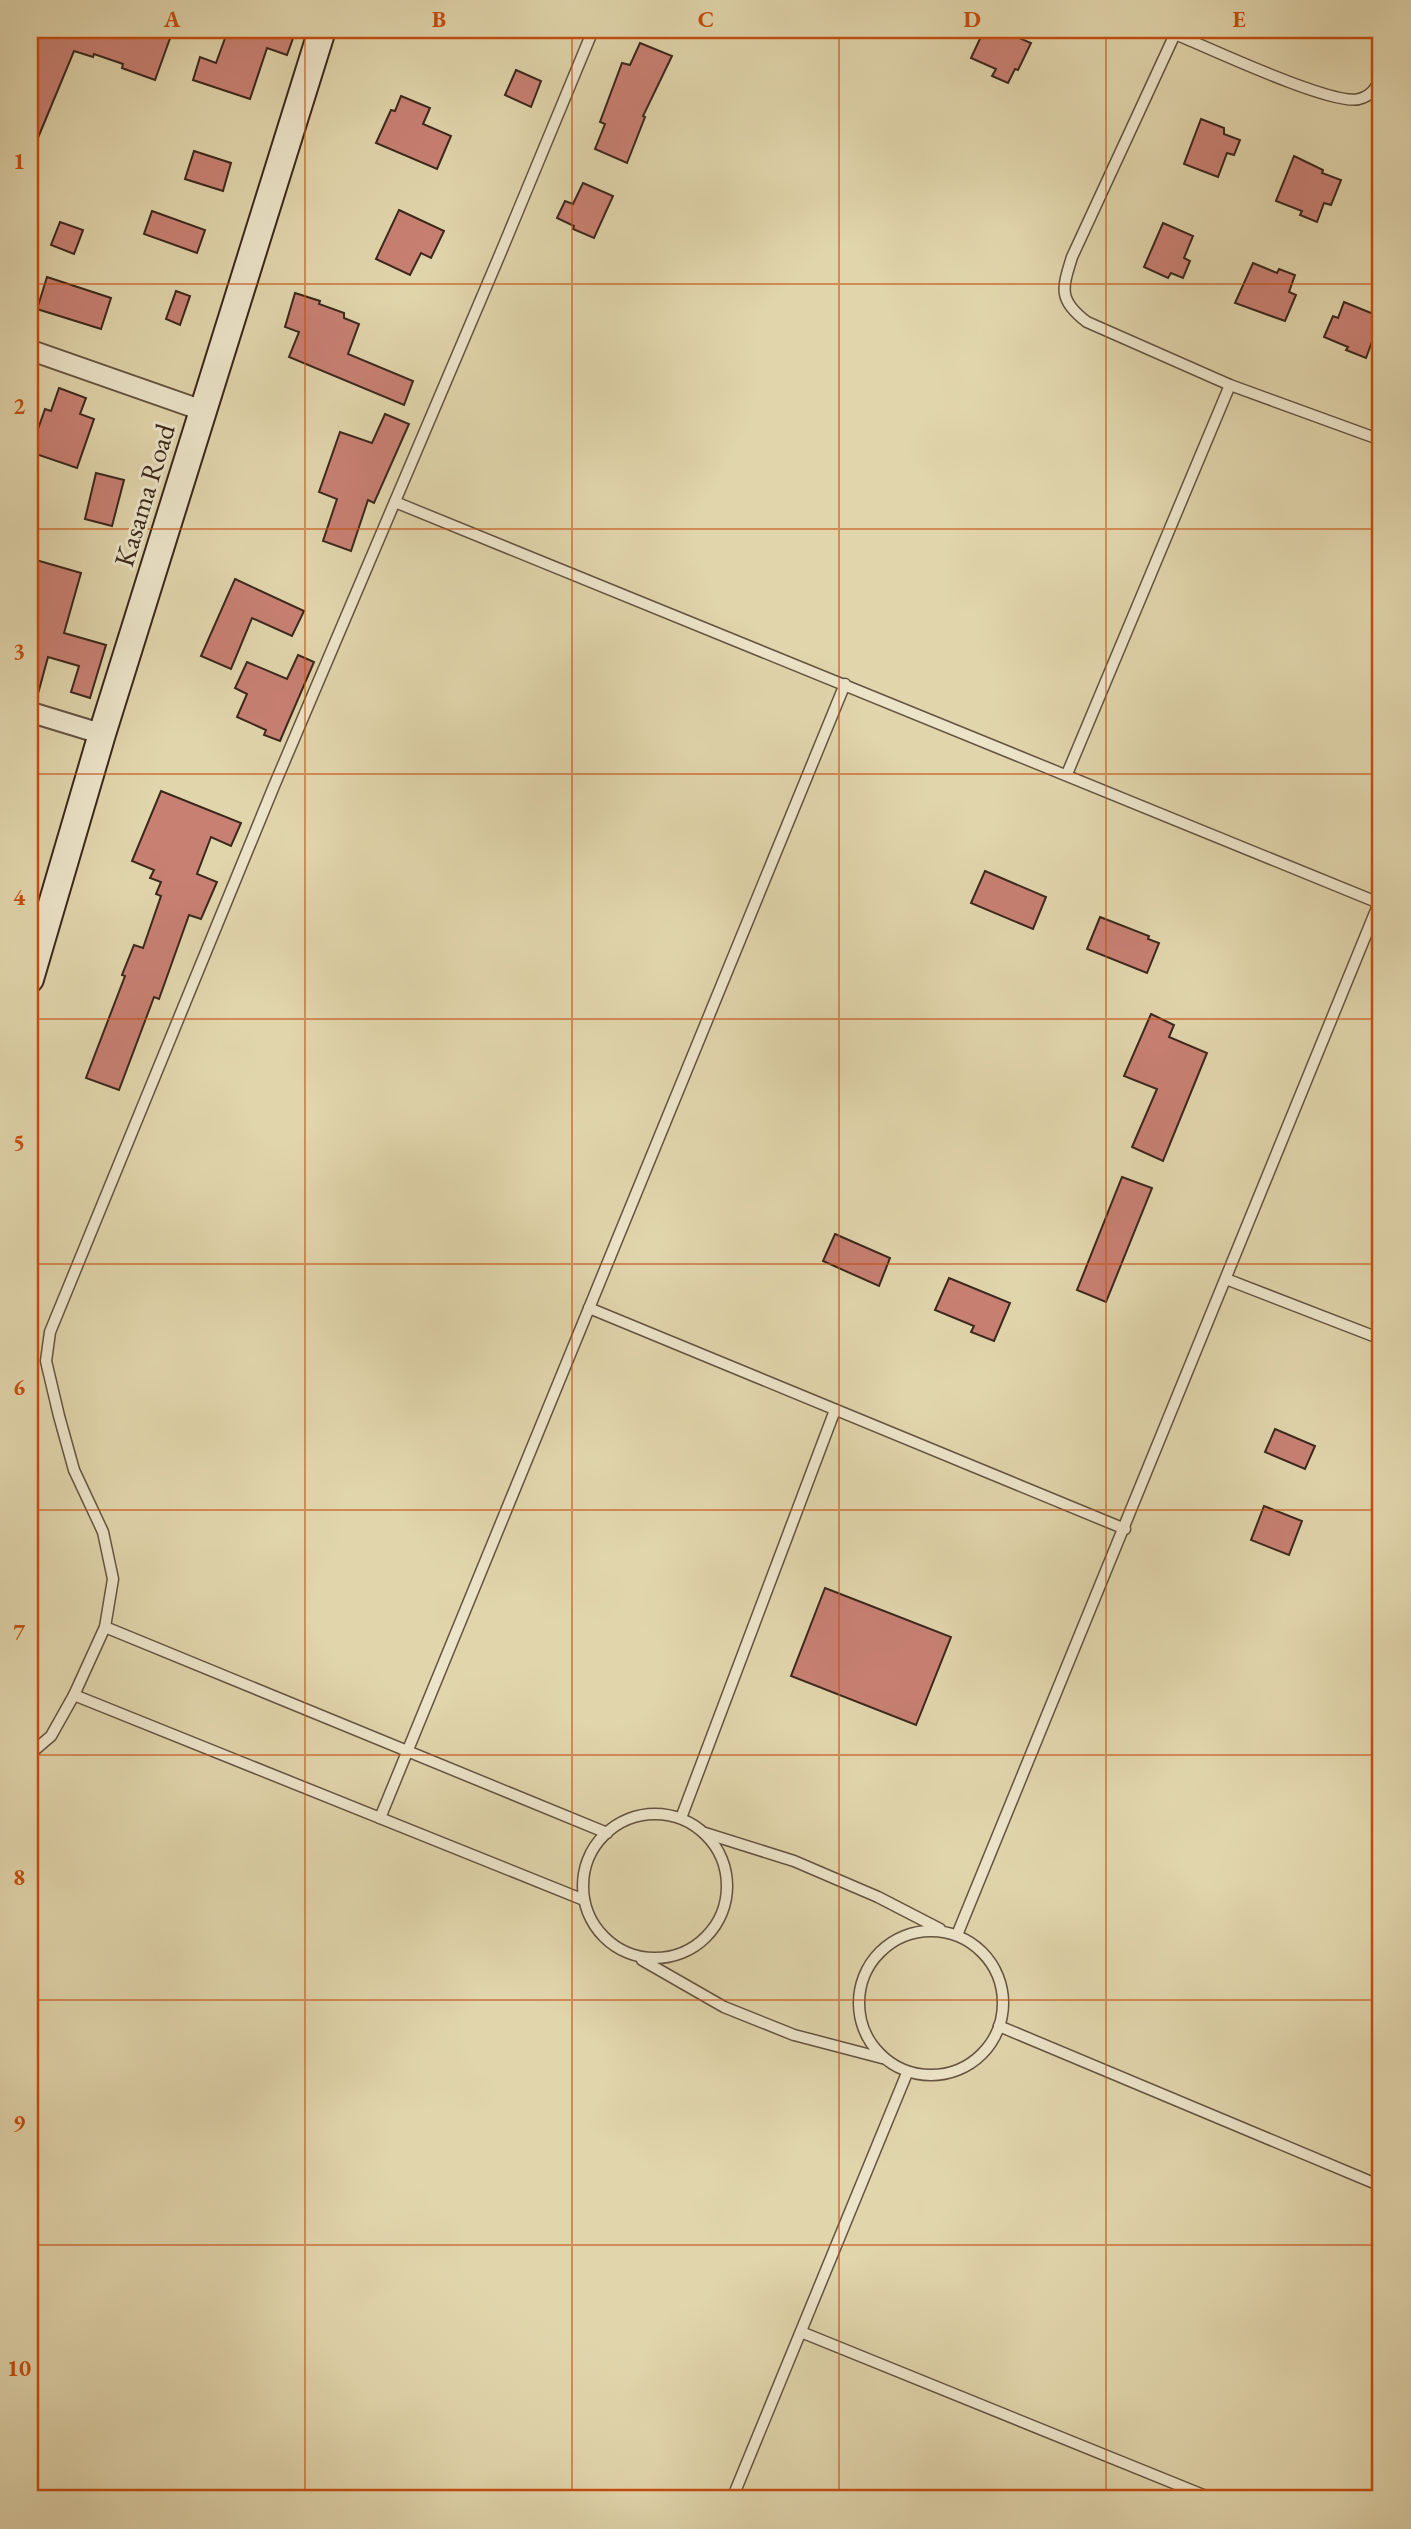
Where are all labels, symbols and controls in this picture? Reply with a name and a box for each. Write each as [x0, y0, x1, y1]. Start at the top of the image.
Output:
text: A [163, 4, 181, 34]
text: B [432, 4, 446, 34]
text: C [698, 4, 714, 34]
text: D [963, 4, 981, 34]
text: E [1232, 4, 1246, 34]
text: 1 [13, 146, 25, 176]
text: 2 [13, 391, 25, 421]
street label: Kasama Road [105, 418, 183, 571]
text: 3 [13, 636, 25, 666]
text: 4 [13, 882, 26, 912]
text: 5 [13, 1127, 25, 1157]
text: 6 [13, 1372, 25, 1402]
text: 7 [13, 1617, 26, 1647]
text: 8 [13, 1862, 25, 1892]
text: 9 [13, 2108, 25, 2138]
text: 10 [7, 2353, 31, 2383]

